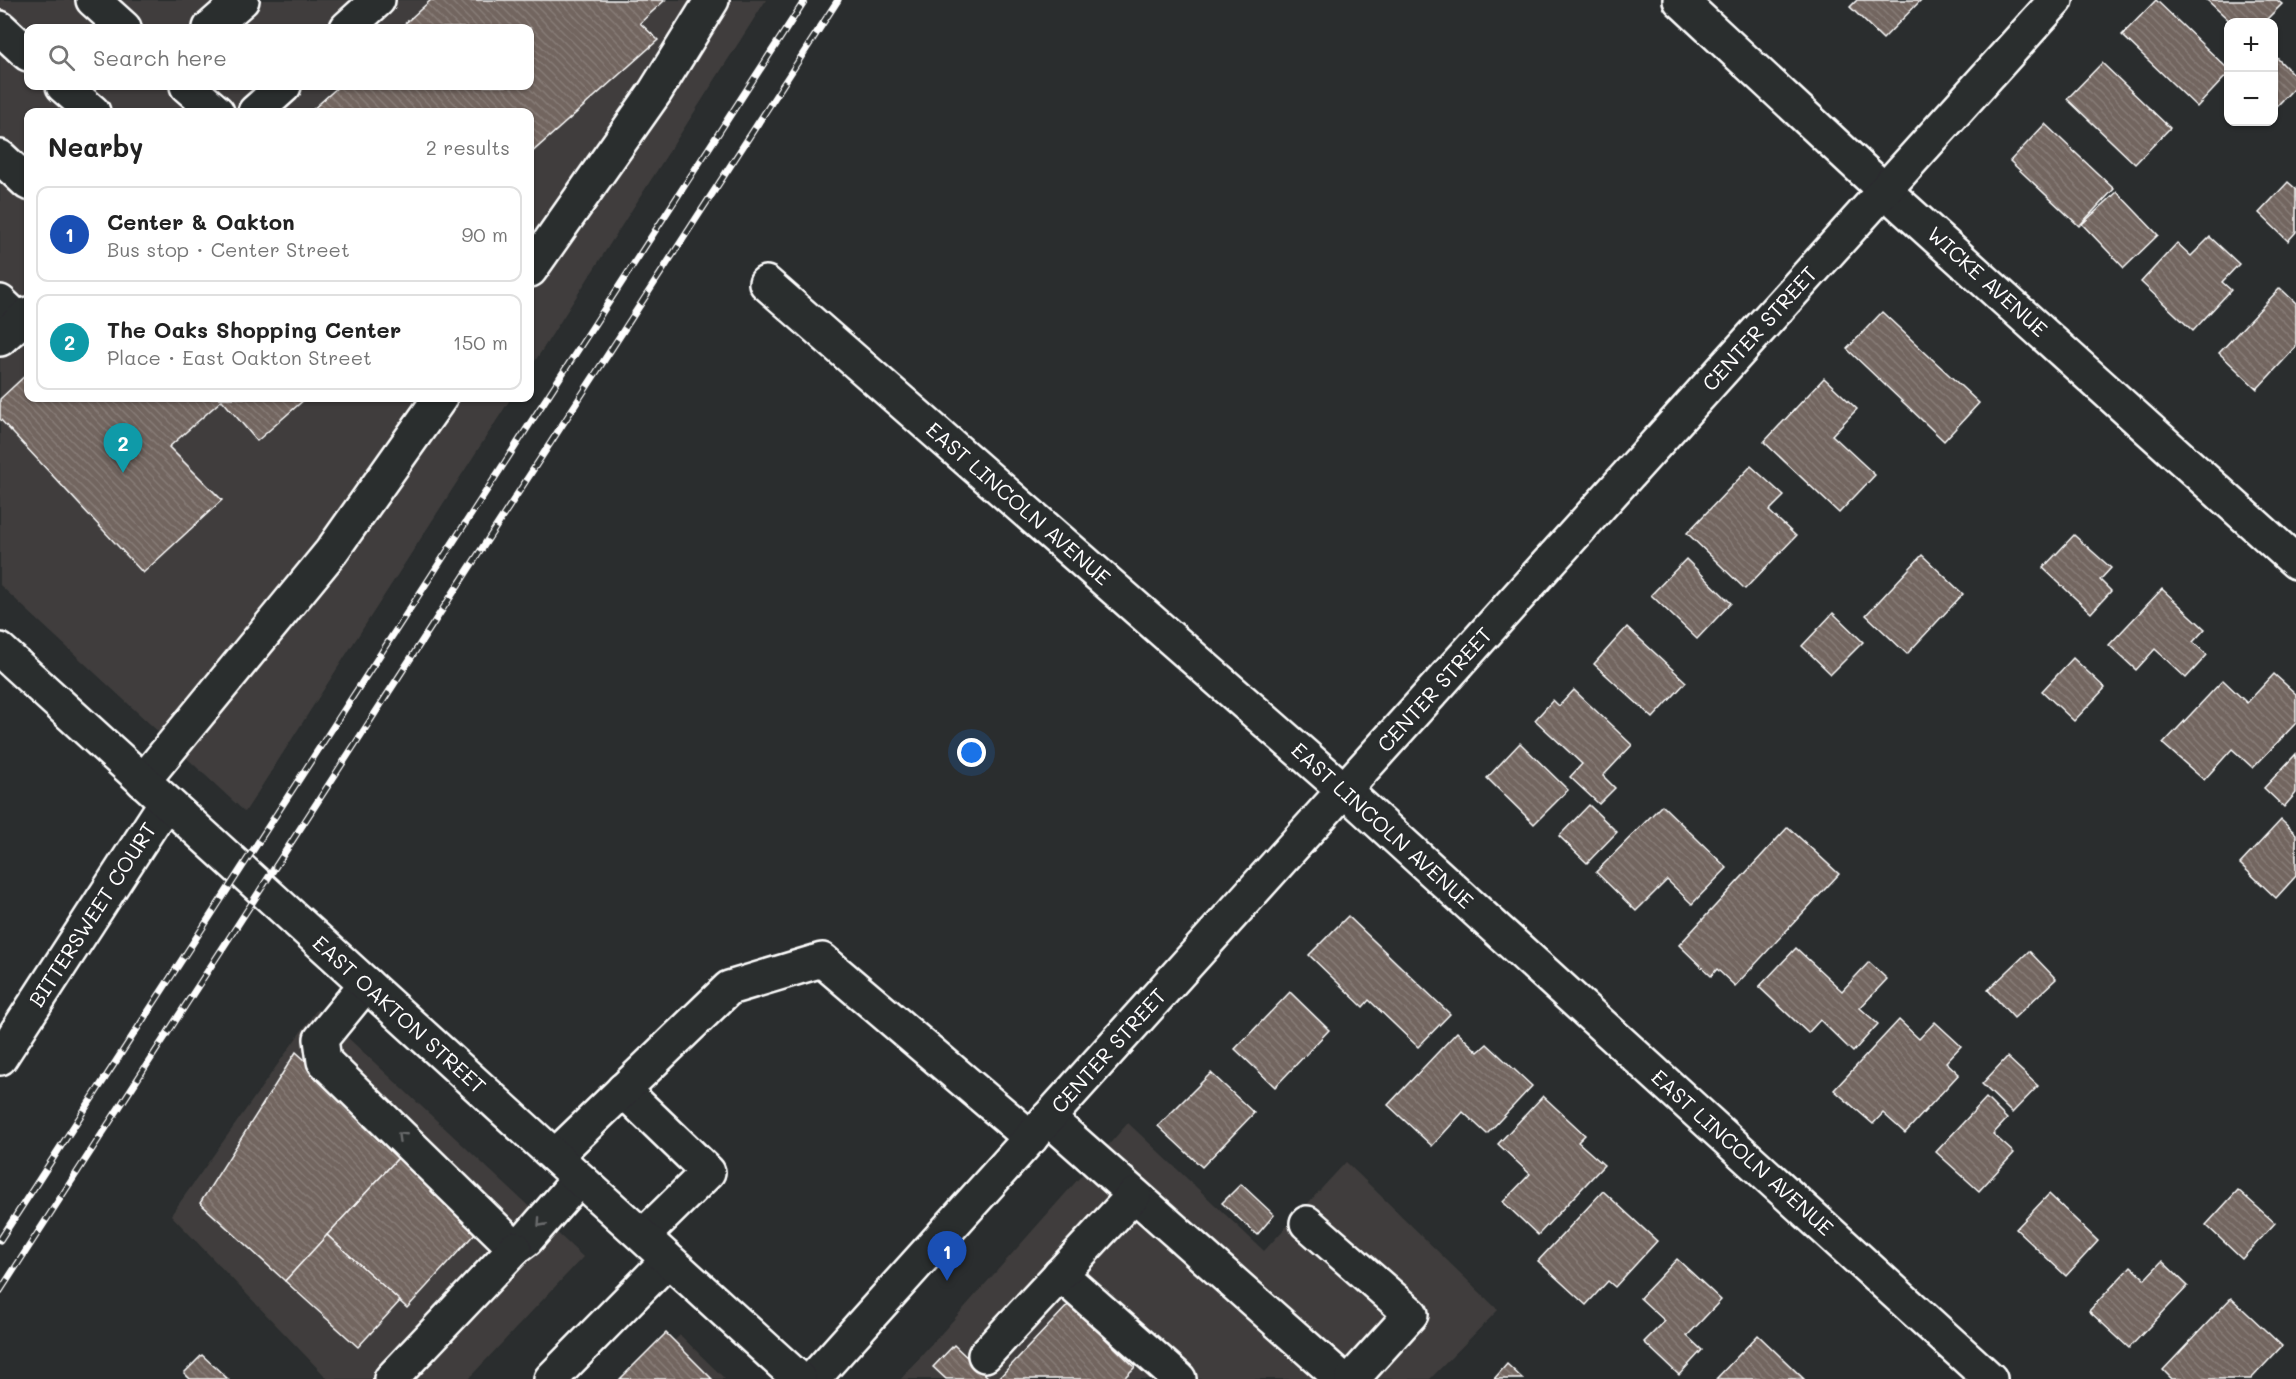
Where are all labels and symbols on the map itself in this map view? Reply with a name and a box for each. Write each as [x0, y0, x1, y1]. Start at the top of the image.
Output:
street label: WICKE AVENUE [1922, 220, 2054, 342]
street label: CENTER STREET [1696, 260, 1822, 396]
street label: EAST LINCOLN AVENUE [921, 415, 1117, 590]
pin: 2 [104, 424, 142, 473]
street label: CENTER STREET [1371, 621, 1497, 757]
street label: EAST LINCOLN AVENUE [1286, 736, 1480, 914]
your location [957, 738, 986, 767]
street label: BITTERSWEET COURT [22, 817, 162, 1012]
street label: EAST OAKTON STREET [308, 929, 492, 1099]
street label: CENTER STREET [1045, 982, 1171, 1118]
street label: EAST LINCOLN AVENUE [1646, 1063, 1840, 1241]
one-way arrow [397, 1133, 408, 1144]
one-way arrow [537, 1216, 548, 1227]
pin: 1 [928, 1232, 966, 1281]

